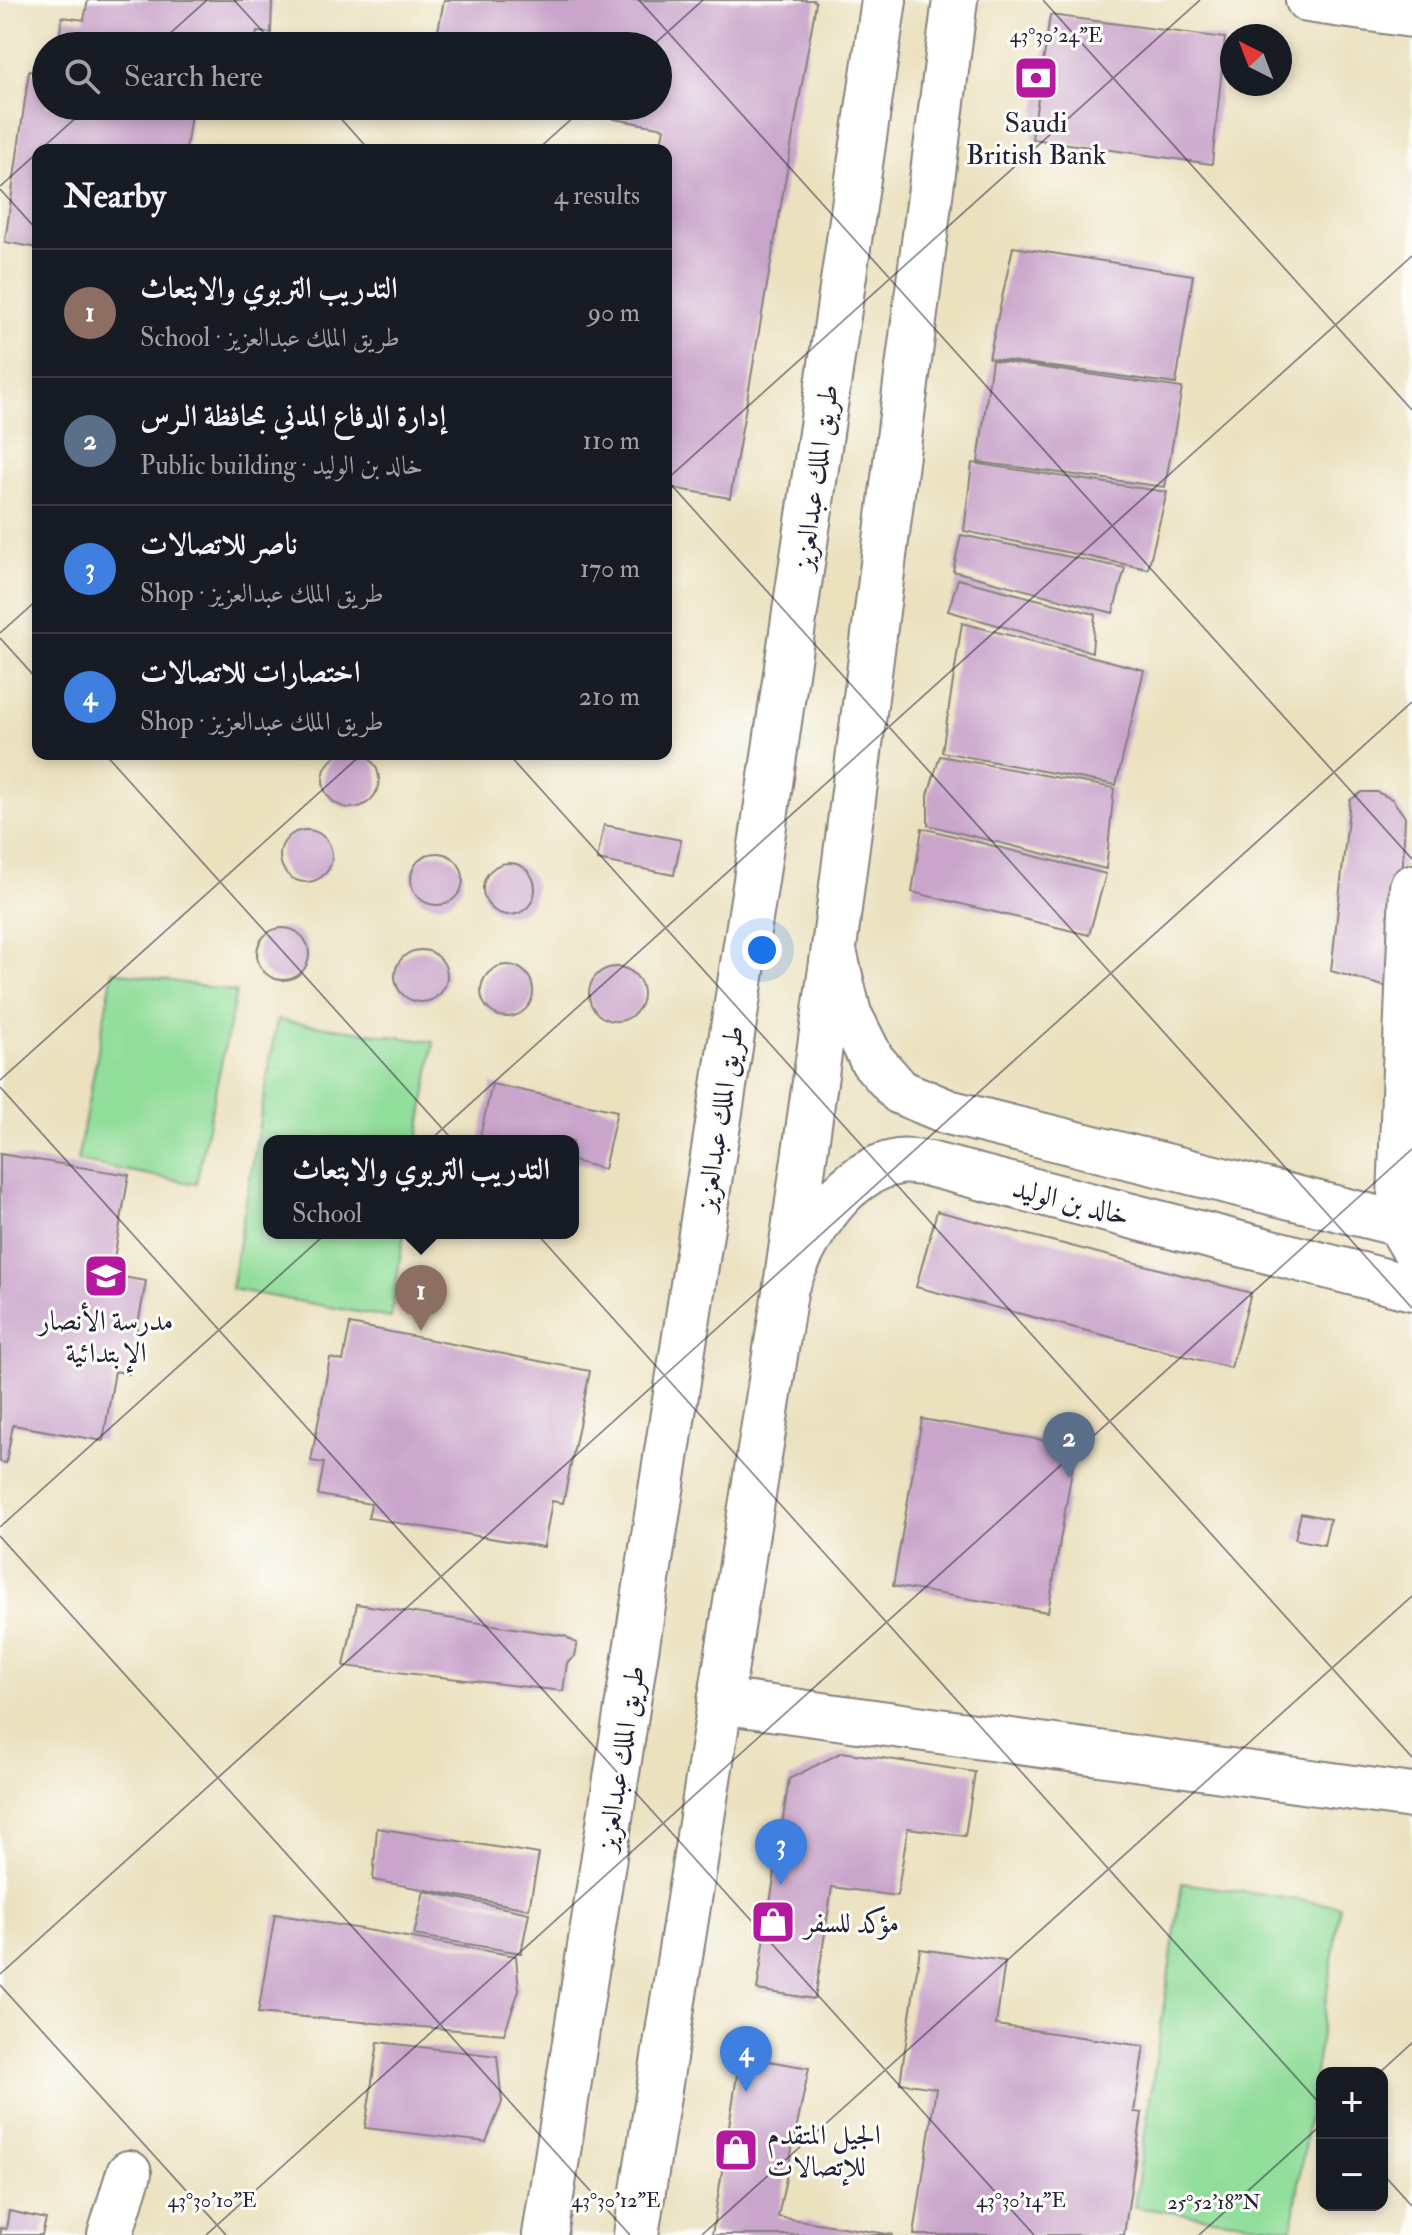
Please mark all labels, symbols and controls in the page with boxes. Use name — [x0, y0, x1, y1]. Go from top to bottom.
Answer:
text: 43°30'24"E — [1010, 23, 1102, 48]
north arrow — [1220, 24, 1292, 96]
search box — [32, 32, 672, 120]
icon: search — [60, 54, 104, 98]
bank icon: Saudi British Bank — [1012, 54, 1060, 102]
text: Search here — [124, 58, 263, 95]
place label: Saudi British Bank — [966, 106, 1107, 173]
text: Nearby — [64, 175, 166, 218]
text: 4 results — [554, 180, 640, 212]
text: التدريب التربوي والابتعاث — [140, 270, 398, 307]
text: 1 — [85, 297, 95, 329]
text: 90 m — [588, 297, 640, 329]
text: School · طريق الملك عبدالعزيز — [140, 322, 400, 354]
street label: طريق الملك عبدالعزيز — [786, 382, 847, 575]
text: إدارة الدفاع المدني بمحافظة الـرس — [140, 398, 446, 435]
text: 2 — [83, 425, 97, 457]
text: 110 m — [583, 425, 640, 457]
text: Public building · خالد بن الوليد — [140, 450, 423, 482]
text: ناصر للاتصالات — [140, 526, 297, 563]
text: 3 — [85, 553, 95, 585]
text: 170 m — [580, 553, 640, 585]
text: Shop · طريق الملك عبدالعزيز — [140, 578, 384, 610]
text: اختصارات للاتصالات — [140, 654, 360, 691]
text: 4 — [83, 681, 97, 713]
text: 210 m — [579, 681, 640, 713]
text: Shop · طريق الملك عبدالعزيز — [140, 706, 384, 738]
your location — [742, 930, 782, 970]
street label: طريق الملك عبدالعزيز — [688, 1023, 752, 1216]
popup — [263, 1135, 579, 1239]
text: التدريب التربوي والابتعاث — [292, 1151, 550, 1188]
street label: خالد بن الوليد — [1009, 1171, 1133, 1234]
text: School — [292, 1198, 362, 1230]
school or university icon: مدرسة الأنصار الإبتدائية — [82, 1252, 130, 1300]
pin: 1 — [395, 1265, 447, 1331]
place label: مدرسة الأنصار الإبتدائية — [36, 1302, 173, 1374]
pin: 2 — [1043, 1412, 1095, 1478]
street label: طريق الملك عبدالعزيز — [589, 1663, 653, 1856]
pin: 3 — [755, 1819, 807, 1885]
shop icon: مؤكد للسفر — [749, 1898, 797, 1946]
place label: مؤكد للسفر — [801, 1906, 899, 1941]
pin: 4 — [720, 2026, 772, 2092]
map controls — [1316, 2067, 1388, 2211]
button: + — [1316, 2067, 1388, 2139]
place label: الجيل المتقدم للإتصالات — [767, 2118, 881, 2187]
shop icon: الجيل المتقدم للإتصالات — [712, 2126, 760, 2174]
button: − — [1316, 2139, 1388, 2211]
text: 43°30'10"E — [168, 2188, 256, 2213]
text: 43°30'12"E — [572, 2188, 660, 2213]
text: 43°30'14"E — [976, 2188, 1066, 2213]
text: 25°52'18"N — [1167, 2190, 1261, 2215]

